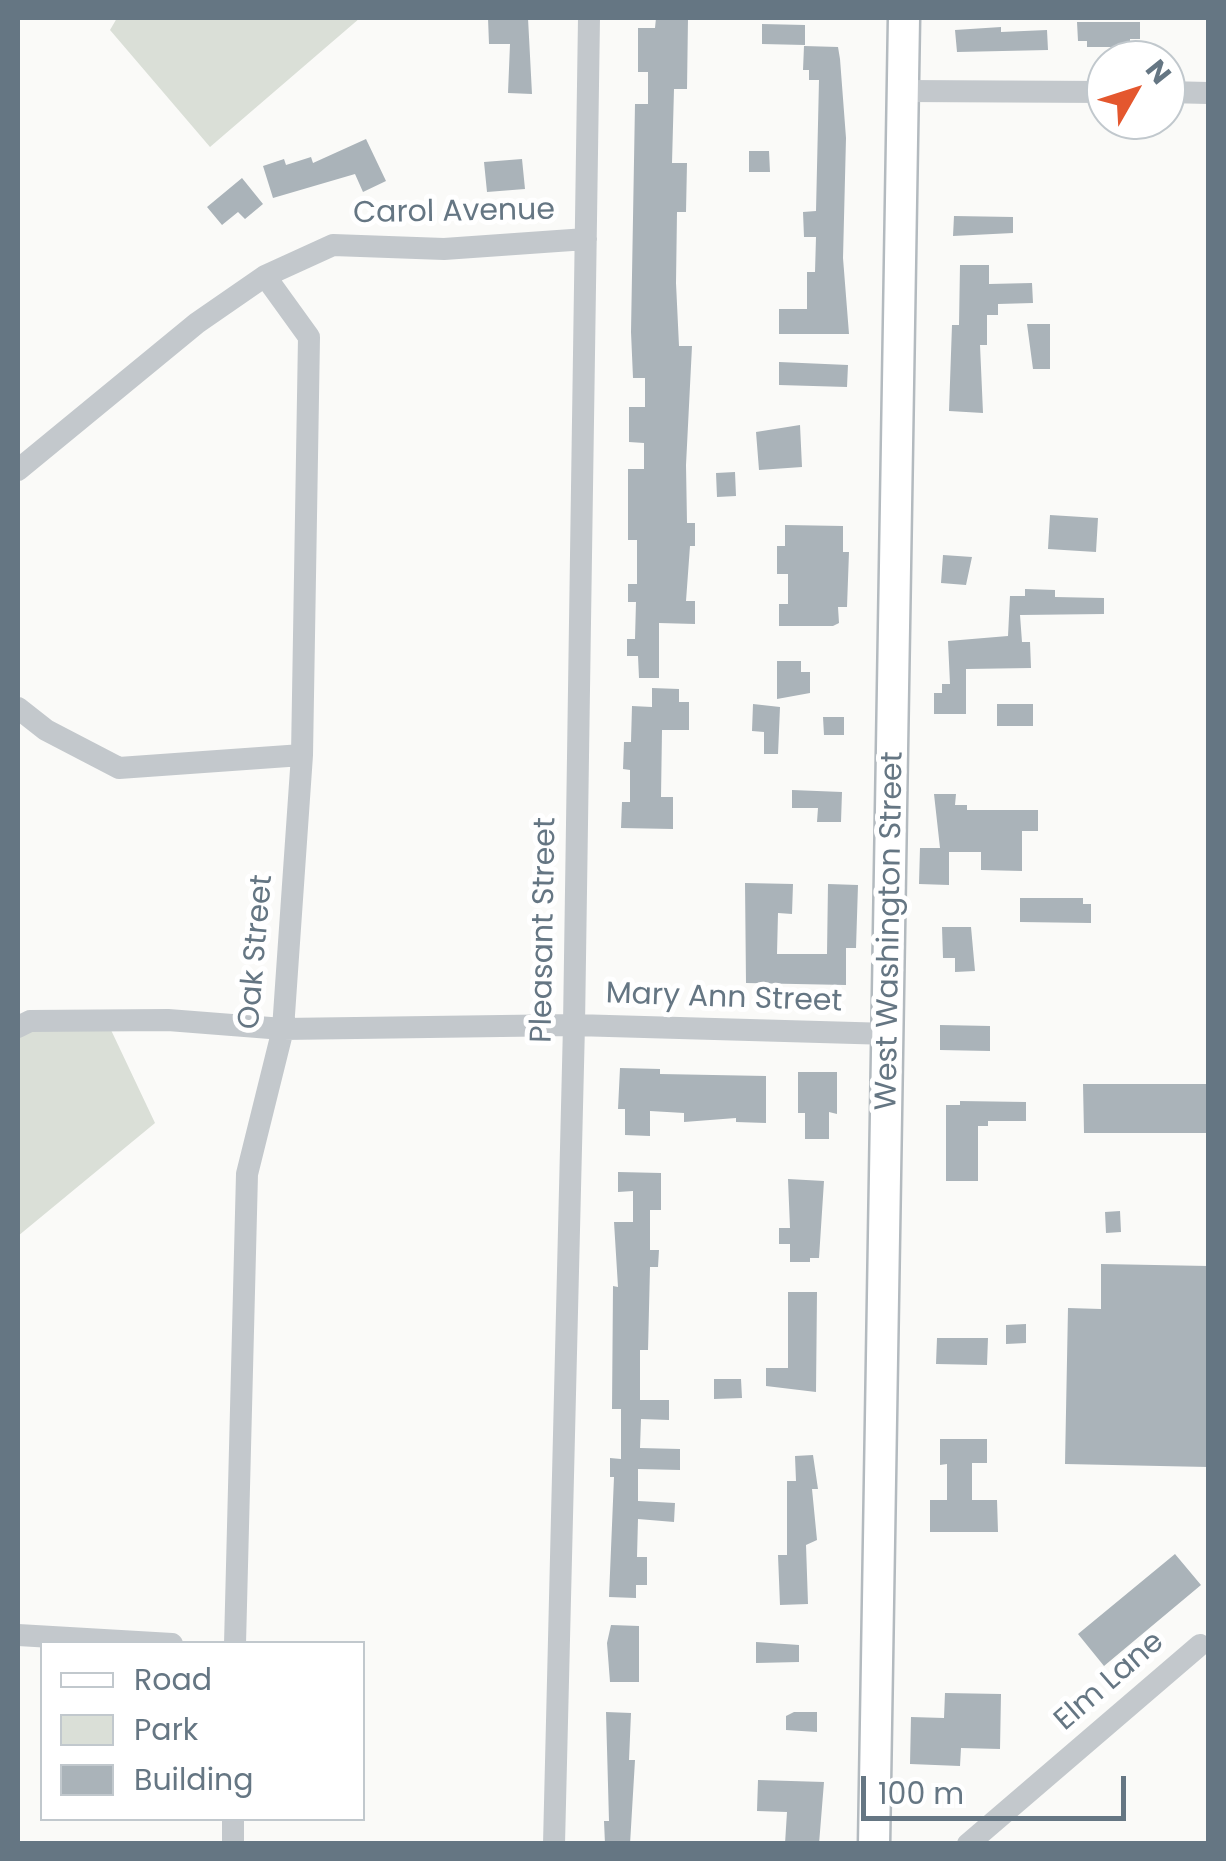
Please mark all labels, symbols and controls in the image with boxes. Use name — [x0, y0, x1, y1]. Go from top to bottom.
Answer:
north arrow — [1086, 40, 1186, 140]
text: N — [1136, 52, 1180, 93]
street label: Carol Avenue — [353, 193, 555, 233]
street label: West Washington Street — [870, 751, 912, 1111]
street label: Pleasant Street — [525, 817, 565, 1043]
street label: Oak Street — [232, 873, 282, 1031]
street label: Mary Ann Street — [605, 977, 843, 1021]
street label: Elm Lane — [1048, 1625, 1172, 1739]
legend — [40, 1641, 365, 1821]
text: Road — [134, 1658, 212, 1701]
text: Park — [134, 1708, 198, 1751]
scale bar — [866, 1756, 1131, 1818]
text: Building — [134, 1758, 254, 1801]
text: 100 m — [878, 1772, 964, 1815]

